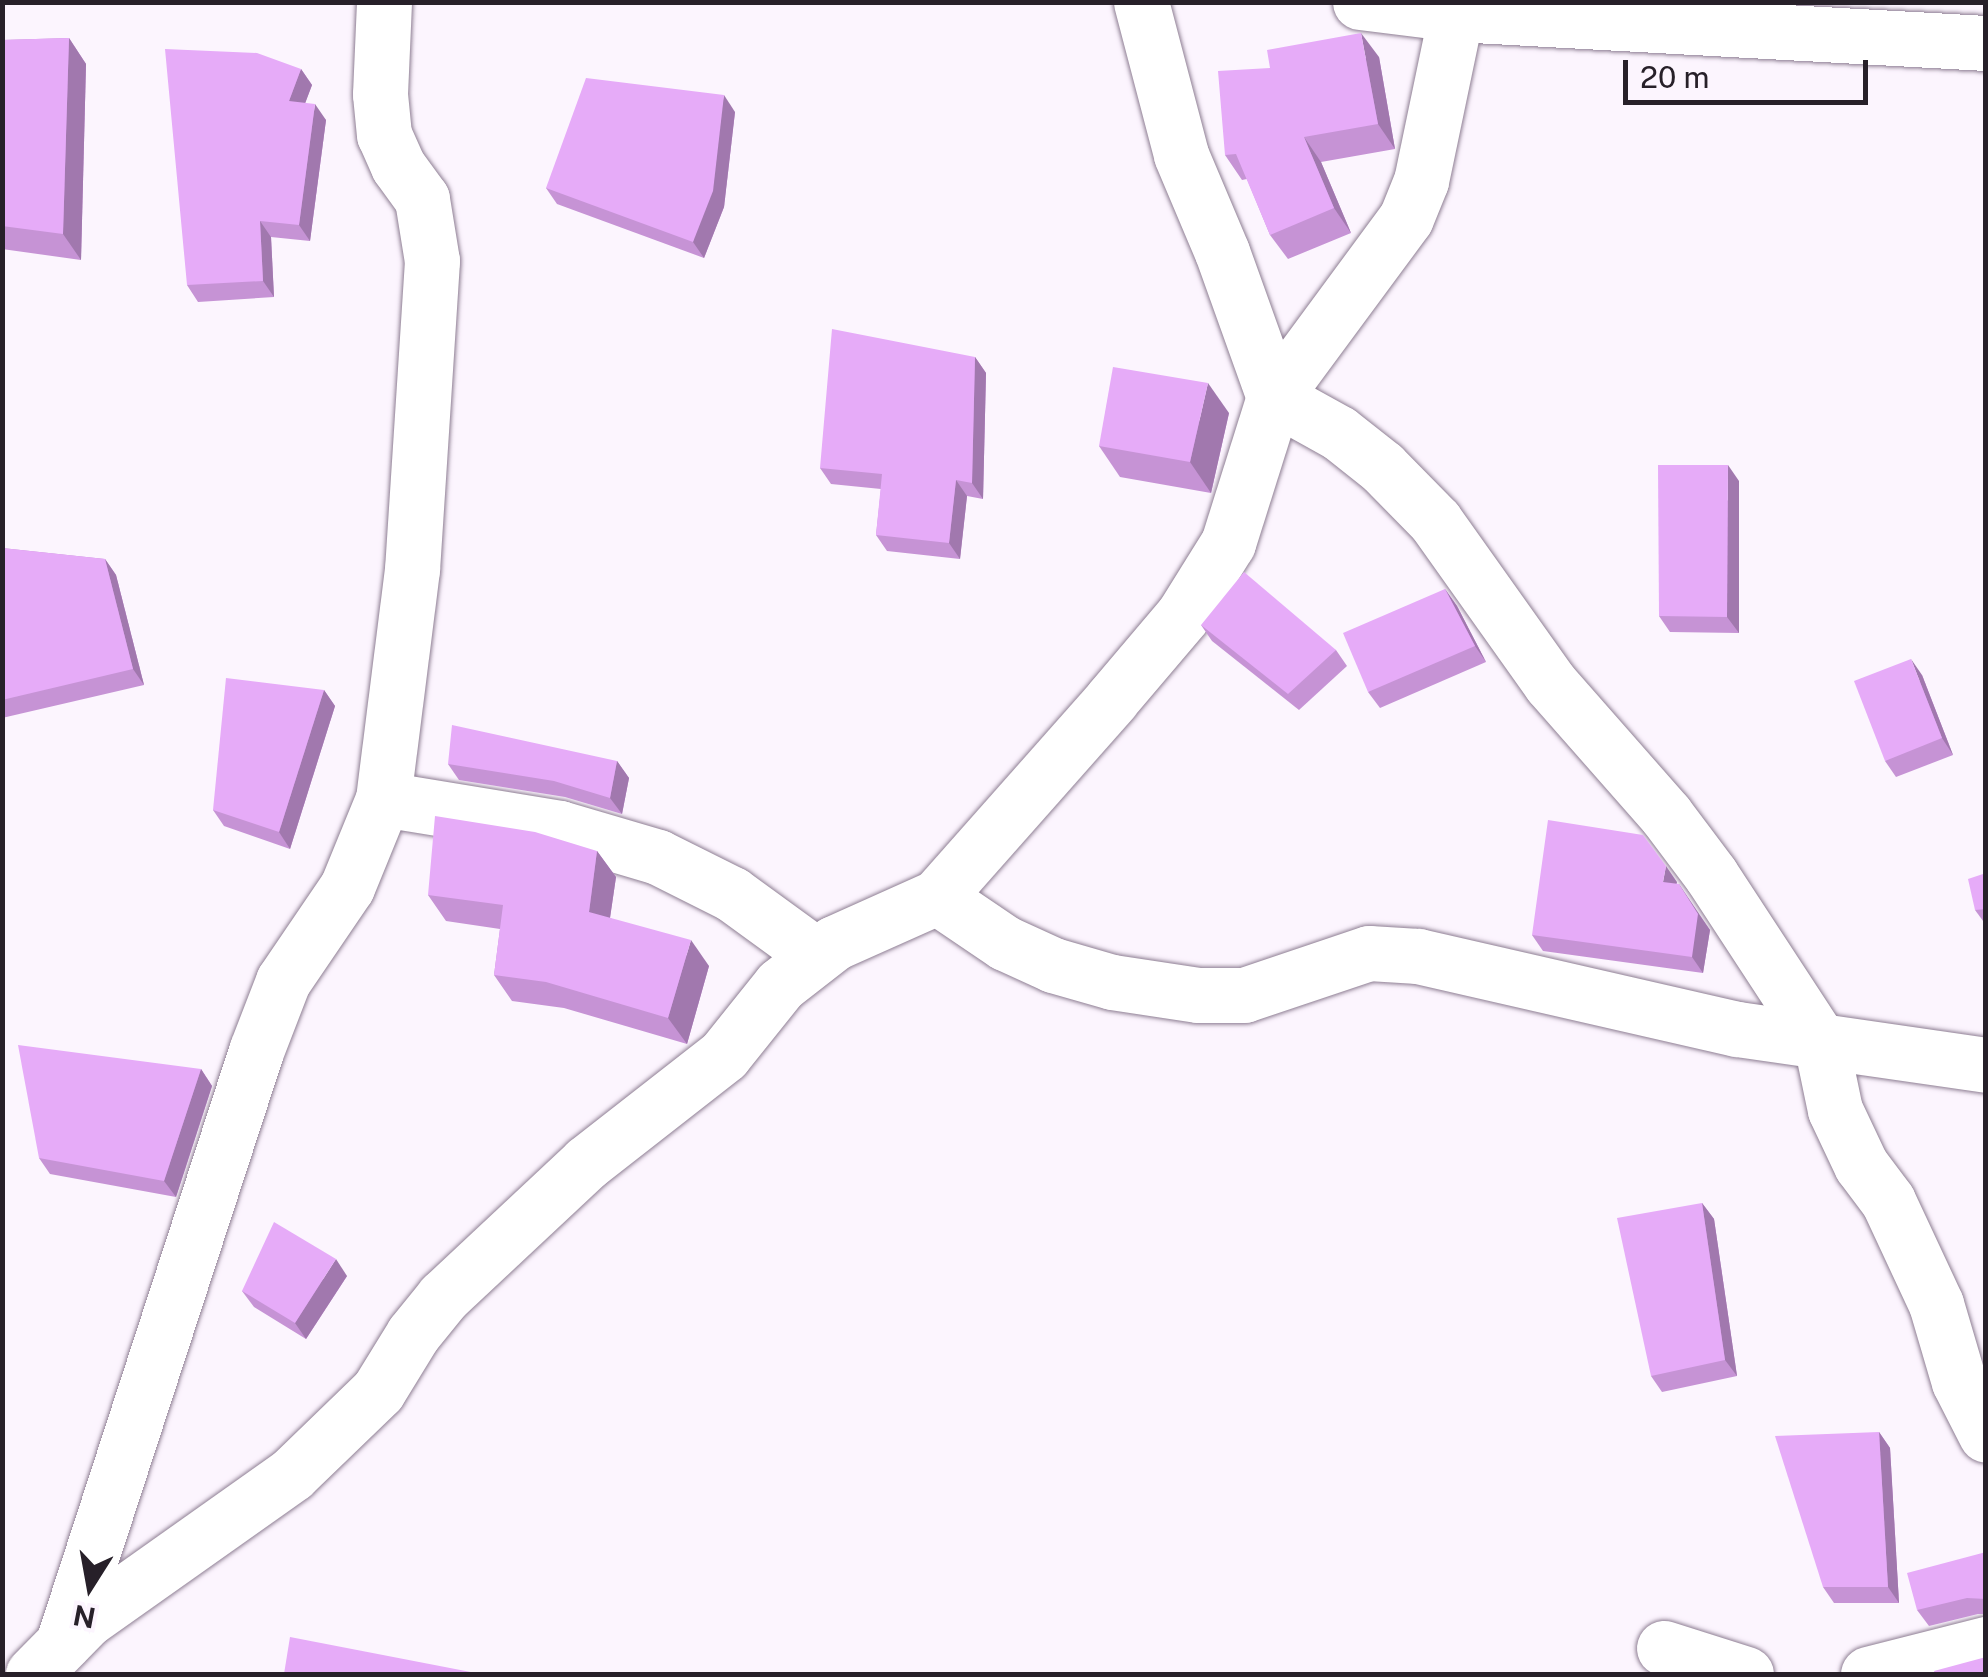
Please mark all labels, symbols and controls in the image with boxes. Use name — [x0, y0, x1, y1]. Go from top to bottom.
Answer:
scale bar — [1628, 40, 1873, 102]
text: 20 m — [1640, 59, 1709, 95]
north arrow — [40, 1537, 140, 1637]
text: N — [70, 1599, 98, 1635]

